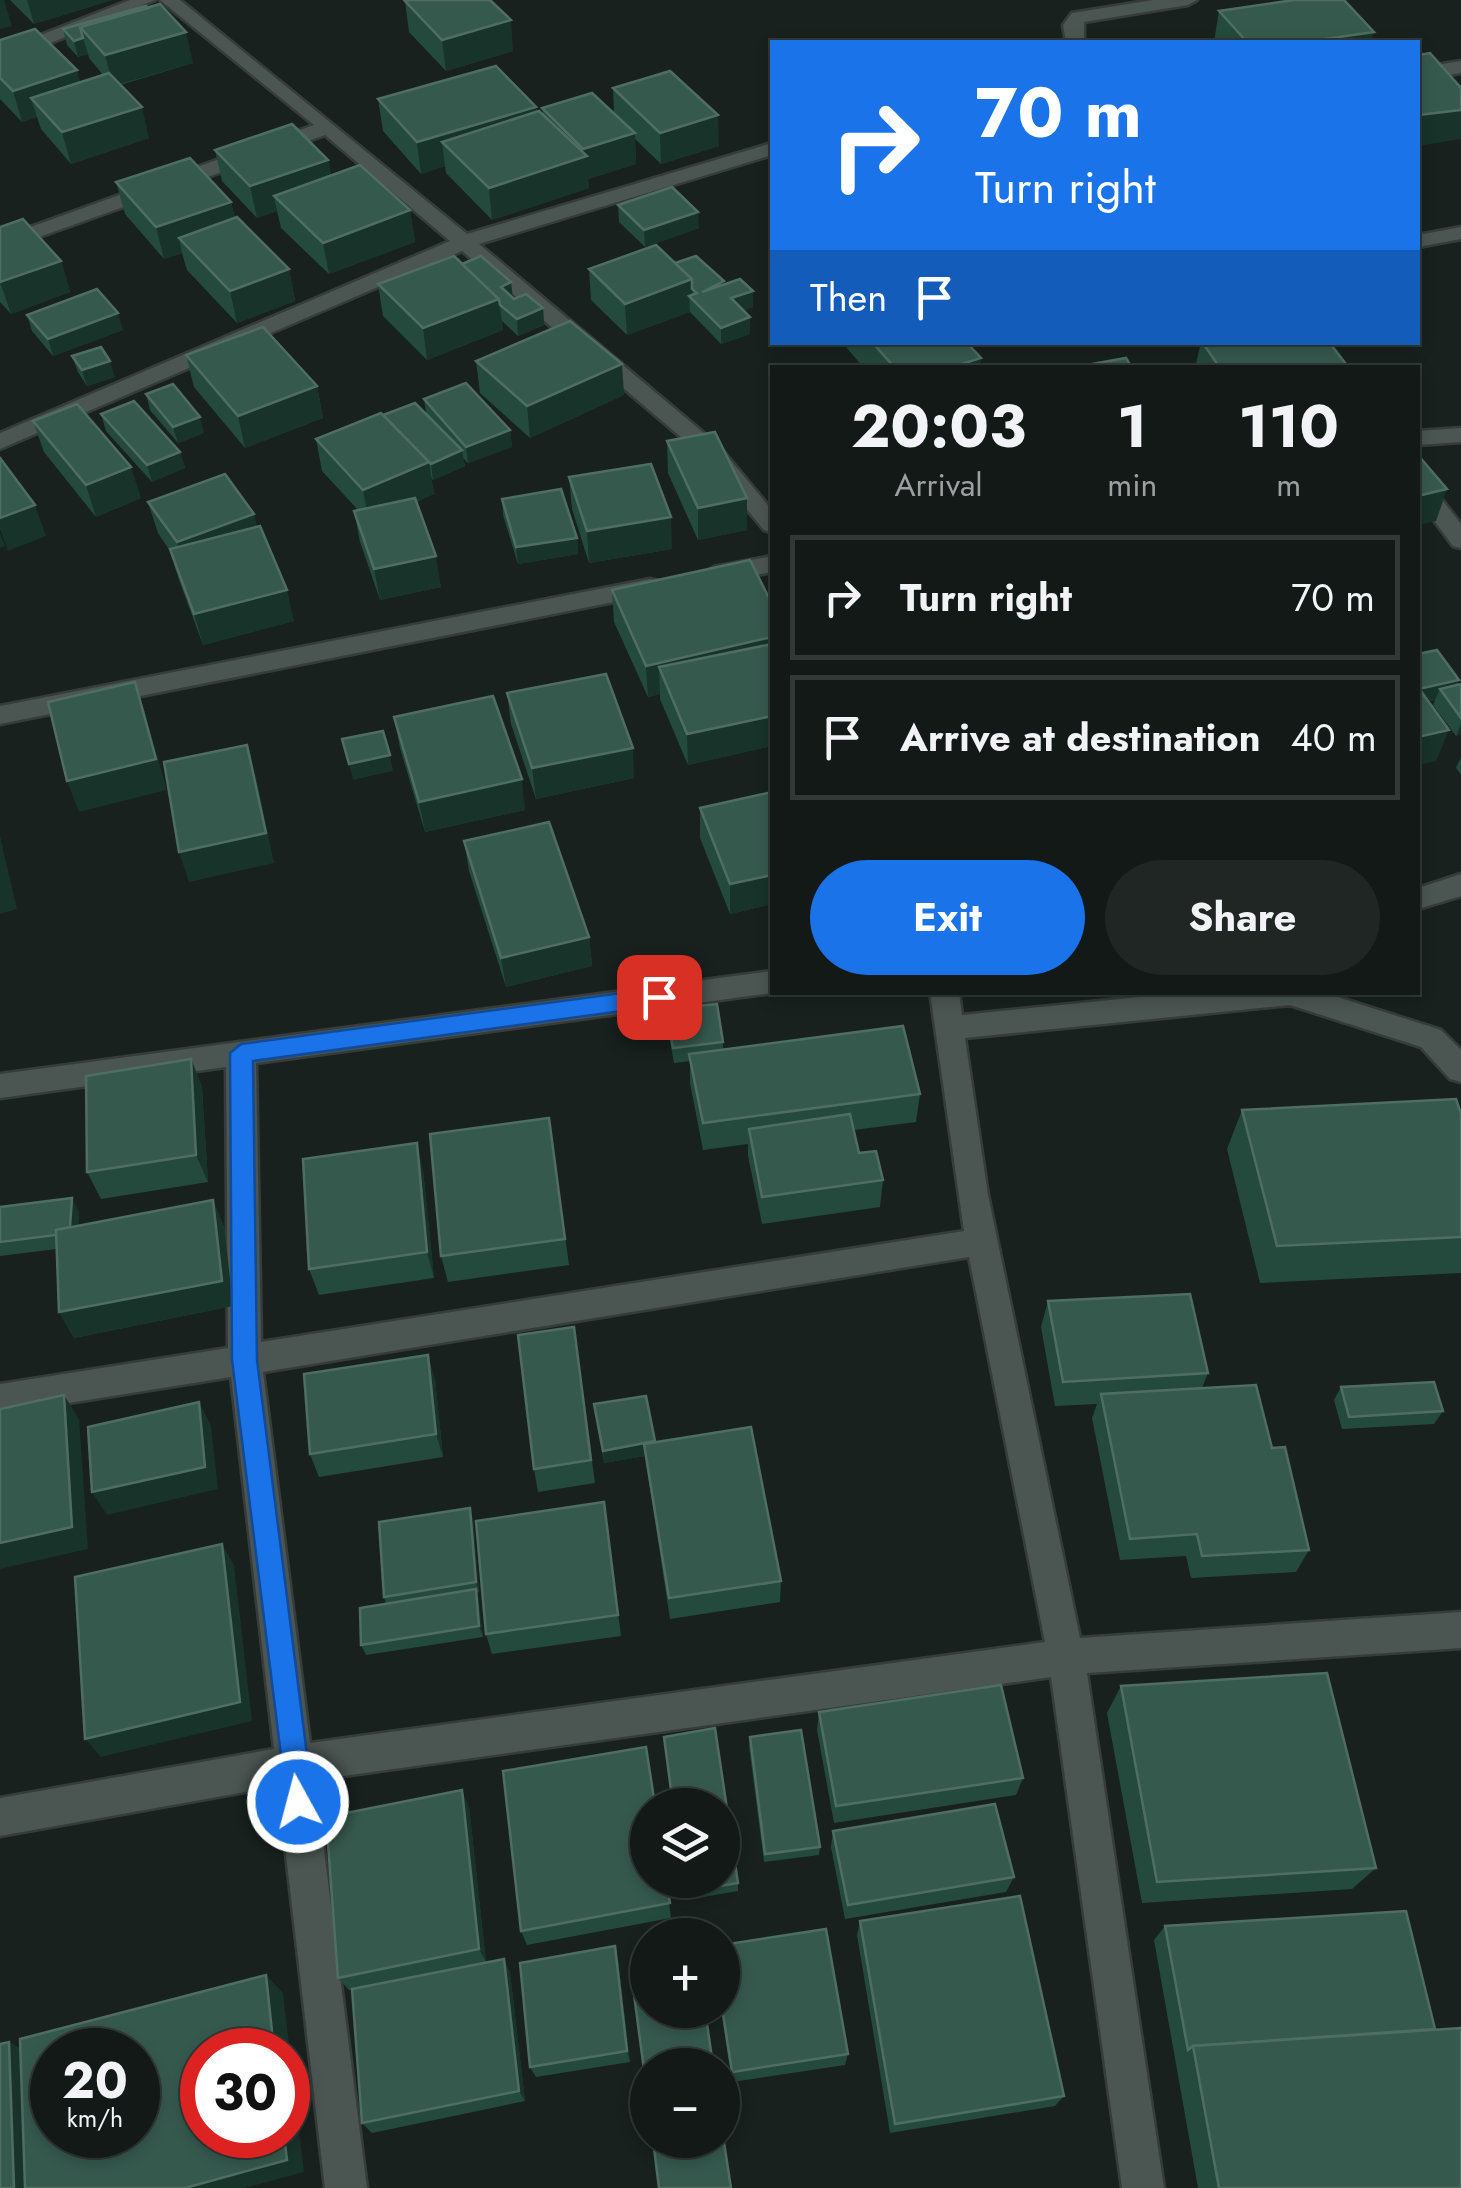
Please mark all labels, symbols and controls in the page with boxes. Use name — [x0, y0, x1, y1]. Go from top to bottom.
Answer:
text: 70 m — [975, 62, 1142, 163]
icon: right — [810, 80, 940, 210]
text: Turn right — [975, 155, 1156, 220]
text: Then — [810, 270, 887, 325]
icon: arrive — [907, 270, 962, 325]
text: 20:03 — [851, 383, 1026, 470]
text: 1 — [1117, 383, 1148, 470]
text: 110 — [1238, 383, 1339, 470]
text: Arrival — [895, 462, 983, 508]
text: min — [1107, 462, 1157, 508]
text: m — [1276, 462, 1301, 508]
icon: right — [815, 570, 870, 625]
text: Turn right — [900, 570, 1072, 625]
text: 70 m — [1291, 570, 1375, 625]
icon: arrive — [815, 710, 870, 765]
text: Arrive at destination — [900, 710, 1261, 765]
text: 40 m — [1291, 710, 1377, 765]
button: Exit — [810, 860, 1085, 975]
button: Share — [1105, 860, 1380, 975]
pin — [617, 955, 702, 1040]
icon: arrive — [632, 970, 687, 1025]
position arrow — [246, 1750, 350, 1854]
map controls — [630, 1788, 740, 2158]
button: layers — [630, 1788, 740, 1898]
button: + — [630, 1918, 740, 2028]
speed limit sign: 30 — [180, 2028, 310, 2158]
text: 20 — [62, 2044, 128, 2117]
button: − — [630, 2048, 740, 2158]
text: km/h — [67, 2100, 123, 2136]

